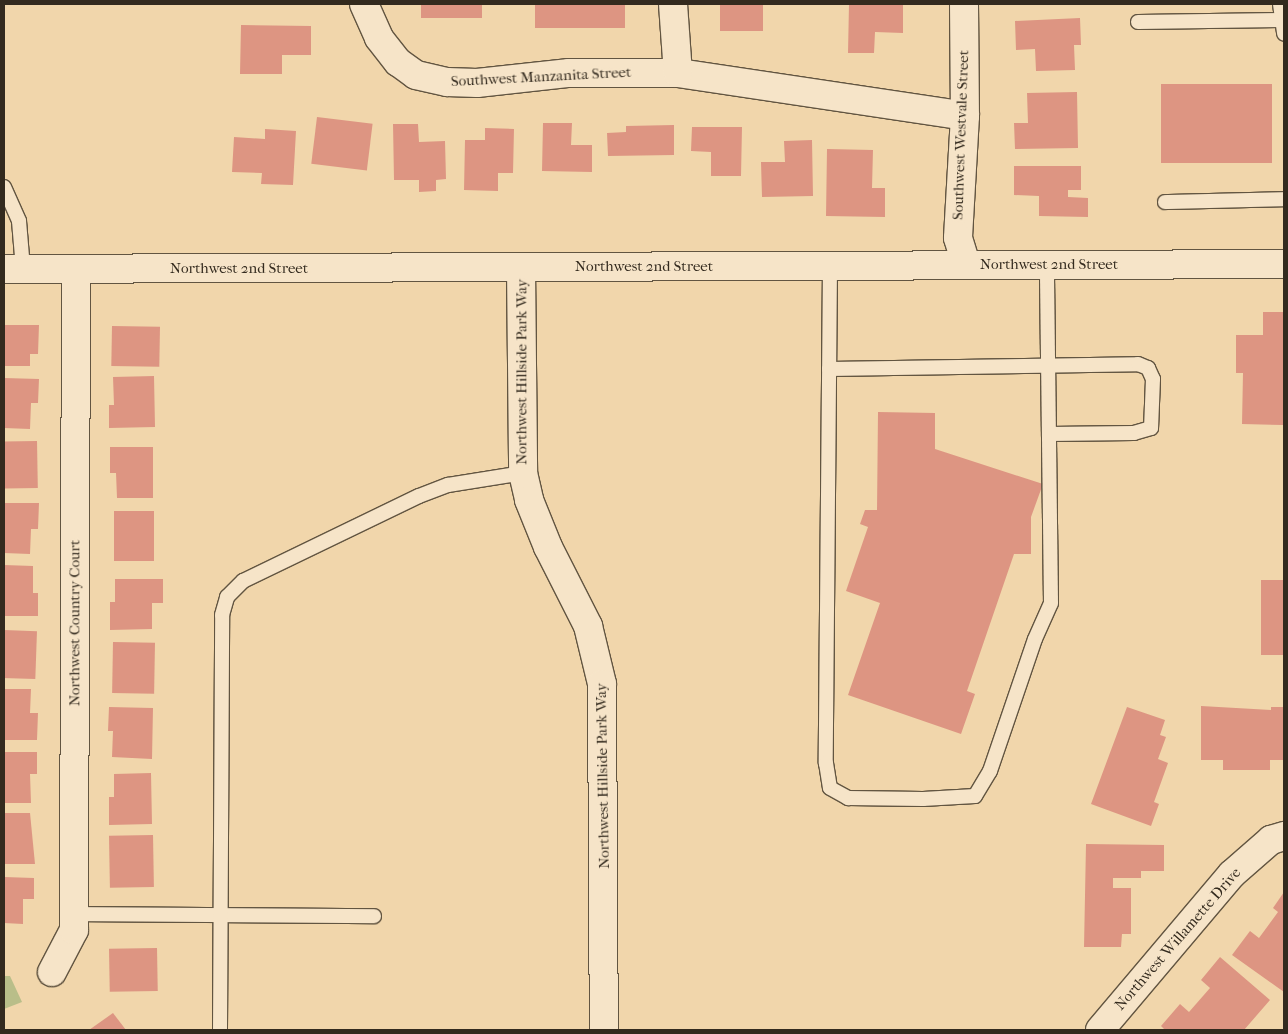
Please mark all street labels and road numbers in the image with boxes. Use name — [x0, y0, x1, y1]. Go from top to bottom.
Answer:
street label: Southwest Westvale Street — [949, 50, 973, 220]
street label: Southwest Manzanita Street — [450, 63, 632, 91]
street label: Northwest 2nd Street — [980, 256, 1118, 274]
street label: Northwest 2nd Street — [575, 258, 713, 276]
street label: Northwest 2nd Street — [170, 260, 308, 278]
street label: Northwest Hillside Park Way — [513, 279, 531, 465]
street label: Northwest Country Court — [66, 540, 84, 706]
street label: Northwest Hillside Park Way — [592, 683, 614, 869]
street label: Northwest Willamette Drive — [1111, 864, 1245, 1014]

